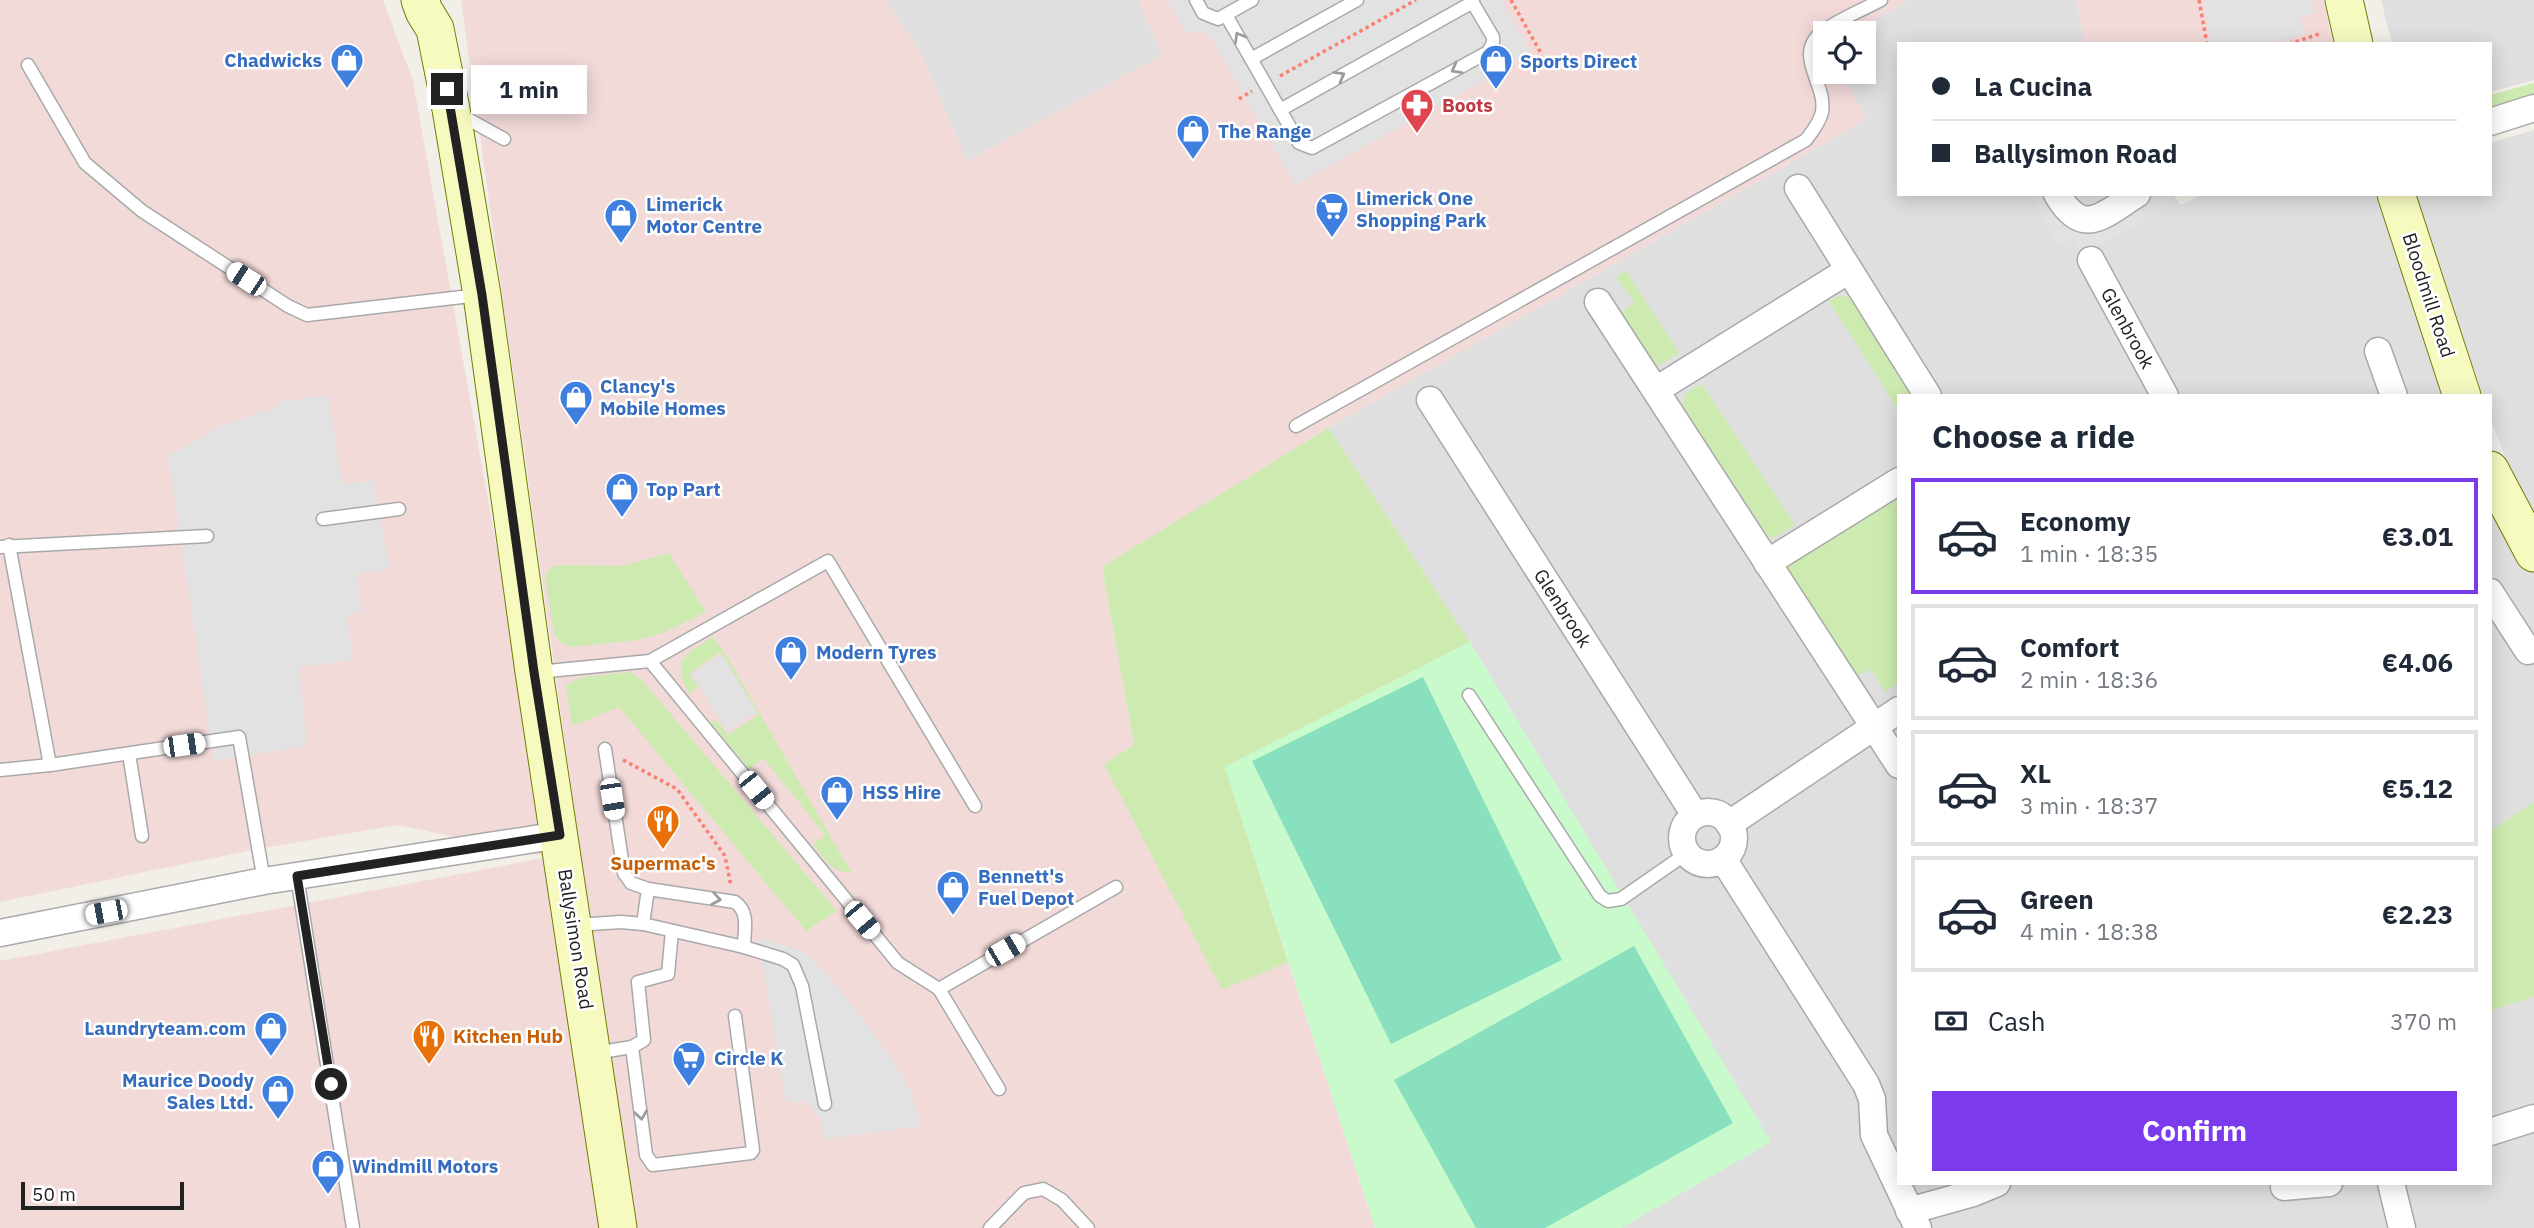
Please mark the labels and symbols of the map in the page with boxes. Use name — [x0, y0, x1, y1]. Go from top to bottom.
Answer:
one-way arrow — [1234, 32, 1247, 45]
shop icon: Chadwicks — [328, 41, 366, 90]
shop icon: Sports Direct — [1477, 42, 1515, 91]
place label: Chadwicks — [224, 48, 322, 72]
place label: Sports Direct — [1520, 49, 1637, 73]
one-way arrow — [1451, 61, 1464, 74]
callout: 1 min — [472, 64, 587, 114]
one-way arrow — [1333, 71, 1345, 84]
route end — [431, 73, 463, 105]
pharmacy icon: Boots — [1398, 86, 1436, 135]
place label: Boots — [1442, 93, 1493, 117]
shop icon: The Range — [1174, 112, 1212, 161]
place label: The Range — [1218, 119, 1311, 143]
place label: Limerick One Shopping Park — [1356, 186, 1486, 232]
supermarket icon: Limerick One Shopping Park — [1313, 190, 1351, 239]
place label: Limerick Motor Centre — [646, 192, 762, 238]
shop icon: Limerick Motor Centre — [602, 196, 640, 245]
street label: Bloodmill Road — [2398, 230, 2460, 360]
car — [223, 259, 270, 299]
street label: Glenbrook — [2096, 283, 2160, 373]
place label: Clancy's Mobile Homes — [600, 374, 726, 420]
shop icon: Clancy's Mobile Homes — [557, 378, 595, 427]
shop icon: Top Part — [603, 470, 641, 519]
place label: Top Part — [646, 477, 721, 501]
street label: Glenbrook — [1529, 564, 1597, 652]
shop icon: Modern Tyres — [772, 633, 810, 682]
place label: Modern Tyres — [816, 640, 937, 664]
car — [162, 732, 207, 758]
car — [735, 767, 778, 813]
shop icon: HSS Hire — [818, 773, 856, 822]
car — [599, 777, 626, 821]
place label: HSS Hire — [862, 780, 941, 804]
restaurant icon: Supermac's — [644, 802, 682, 851]
place label: Supermac's — [610, 851, 716, 875]
place label: Bennett's Fuel Depot — [978, 864, 1074, 910]
street label: Ballysimon Road — [553, 867, 599, 1011]
shop icon: Bennett's Fuel Depot — [934, 868, 972, 917]
one-way arrow — [710, 891, 722, 906]
car — [841, 897, 884, 943]
car — [84, 898, 129, 926]
car — [982, 930, 1029, 970]
shop icon: Laundryteam.com — [252, 1009, 290, 1058]
place label: Laundryteam.com — [84, 1016, 246, 1040]
restaurant icon: Kitchen Hub — [410, 1017, 448, 1066]
place label: Kitchen Hub — [453, 1024, 563, 1048]
supermarket icon: Circle K — [670, 1039, 708, 1088]
place label: Circle K — [714, 1046, 783, 1070]
place label: Maurice Doody Sales Ltd. — [122, 1068, 255, 1114]
route start — [315, 1068, 347, 1100]
shop icon: Maurice Doody Sales Ltd. — [259, 1072, 297, 1121]
one-way arrow — [633, 1109, 648, 1121]
shop icon: Windmill Motors — [309, 1147, 347, 1196]
place label: Windmill Motors — [352, 1154, 498, 1178]
scale bar — [21, 1179, 184, 1211]

